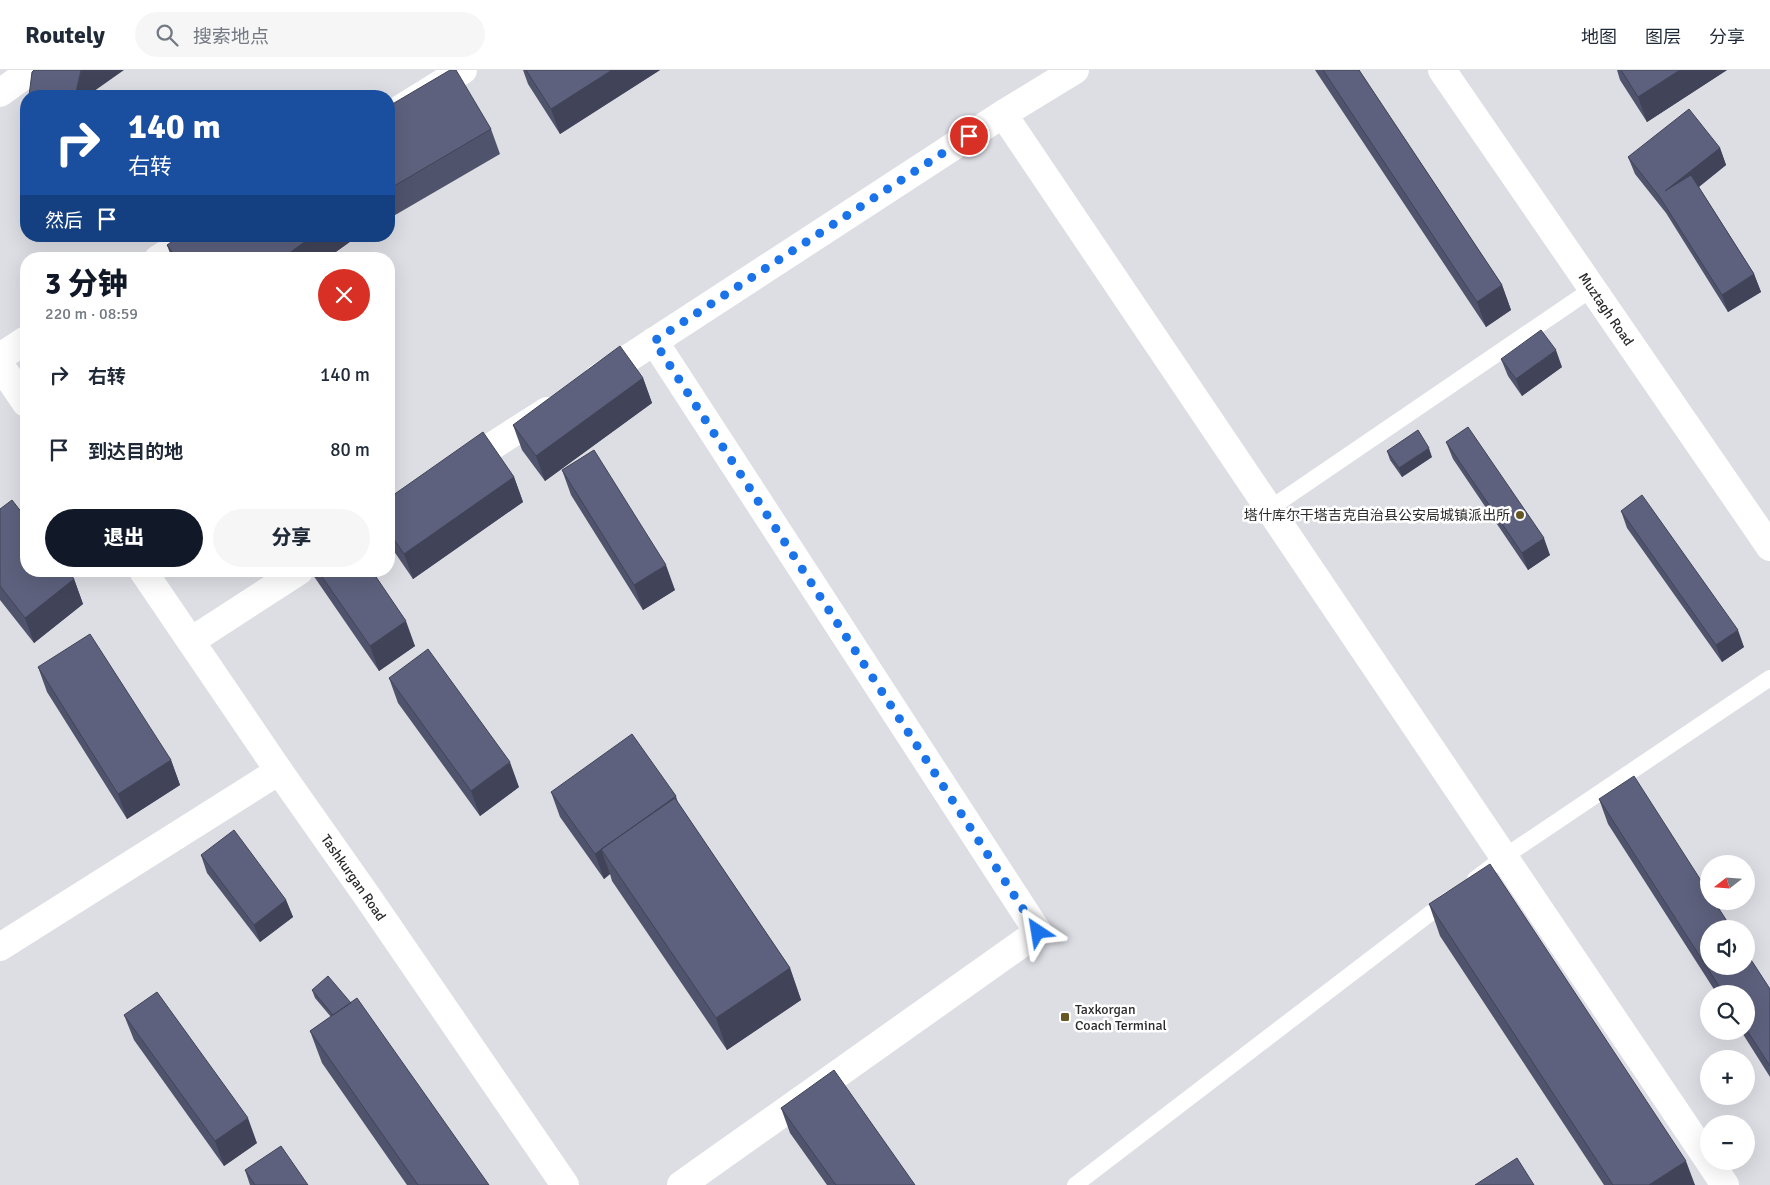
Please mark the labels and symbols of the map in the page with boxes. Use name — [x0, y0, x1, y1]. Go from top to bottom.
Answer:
pin — [948, 115, 990, 157]
street label: Muztagh Road — [1575, 269, 1637, 349]
place label: 塔什库尔干塔吉克自治县公安局城镇派出所 — [1244, 507, 1510, 524]
marker: 塔什库尔干塔吉克自治县公安局城镇派出所 — [1514, 509, 1526, 521]
street label: Tashkurgan Road — [317, 831, 389, 924]
north arrow — [1700, 855, 1755, 910]
position arrow — [1011, 905, 1063, 957]
place label: Taxkorgan Coach Terminal — [1075, 1001, 1167, 1034]
marker: Taxkorgan Coach Terminal — [1059, 1011, 1071, 1023]

